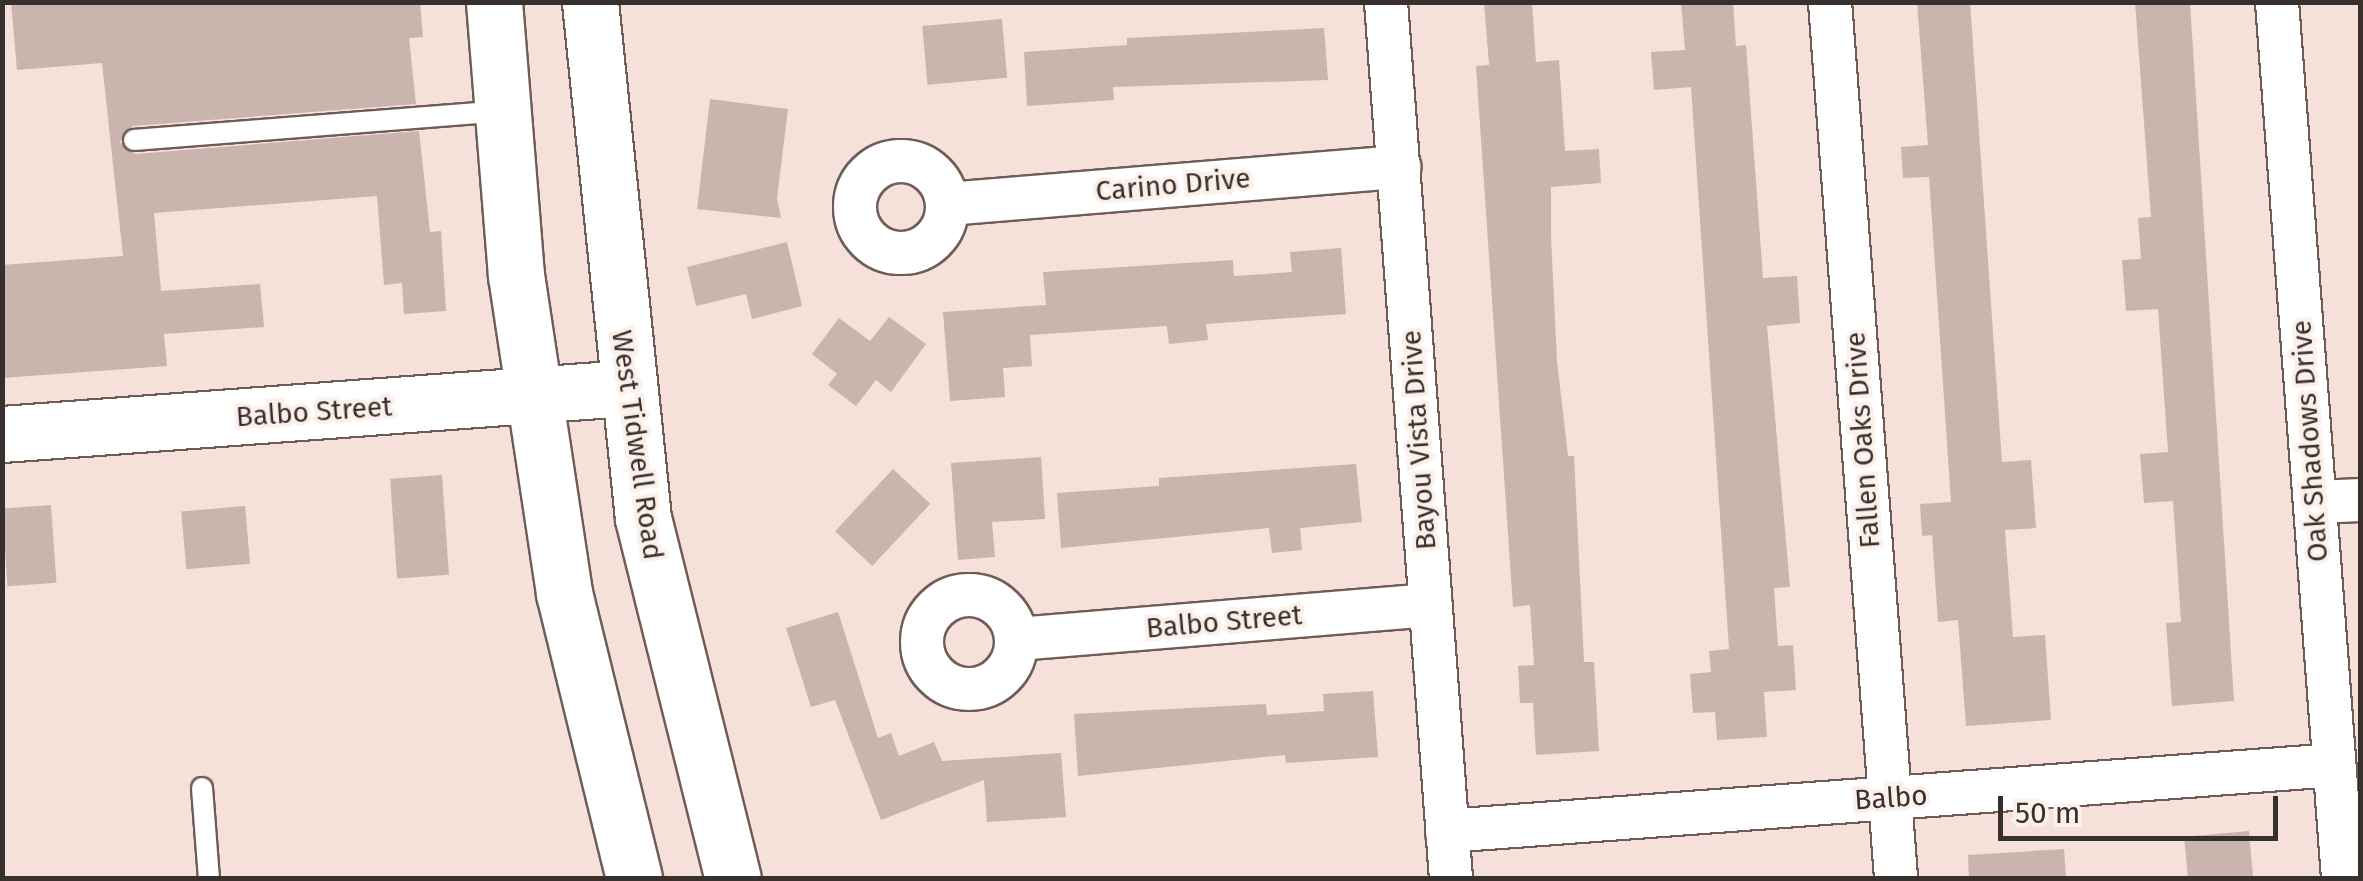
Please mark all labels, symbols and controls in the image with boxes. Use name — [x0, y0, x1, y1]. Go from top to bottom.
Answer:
street label: Carino Drive — [1094, 162, 1252, 208]
street label: Oak Shadows Drive — [2285, 319, 2335, 563]
street label: West Tidwell Road — [604, 328, 670, 562]
street label: Bayou Vista Drive — [1395, 329, 1443, 551]
street label: Fallen Oaks Drive — [1839, 331, 1887, 549]
street label: Balbo Street — [235, 390, 393, 434]
street label: Balbo Street — [1145, 598, 1303, 646]
scale bar — [2003, 776, 2283, 838]
street label: Balbo — [1853, 779, 1929, 817]
text: 50 m — [2015, 795, 2080, 831]

